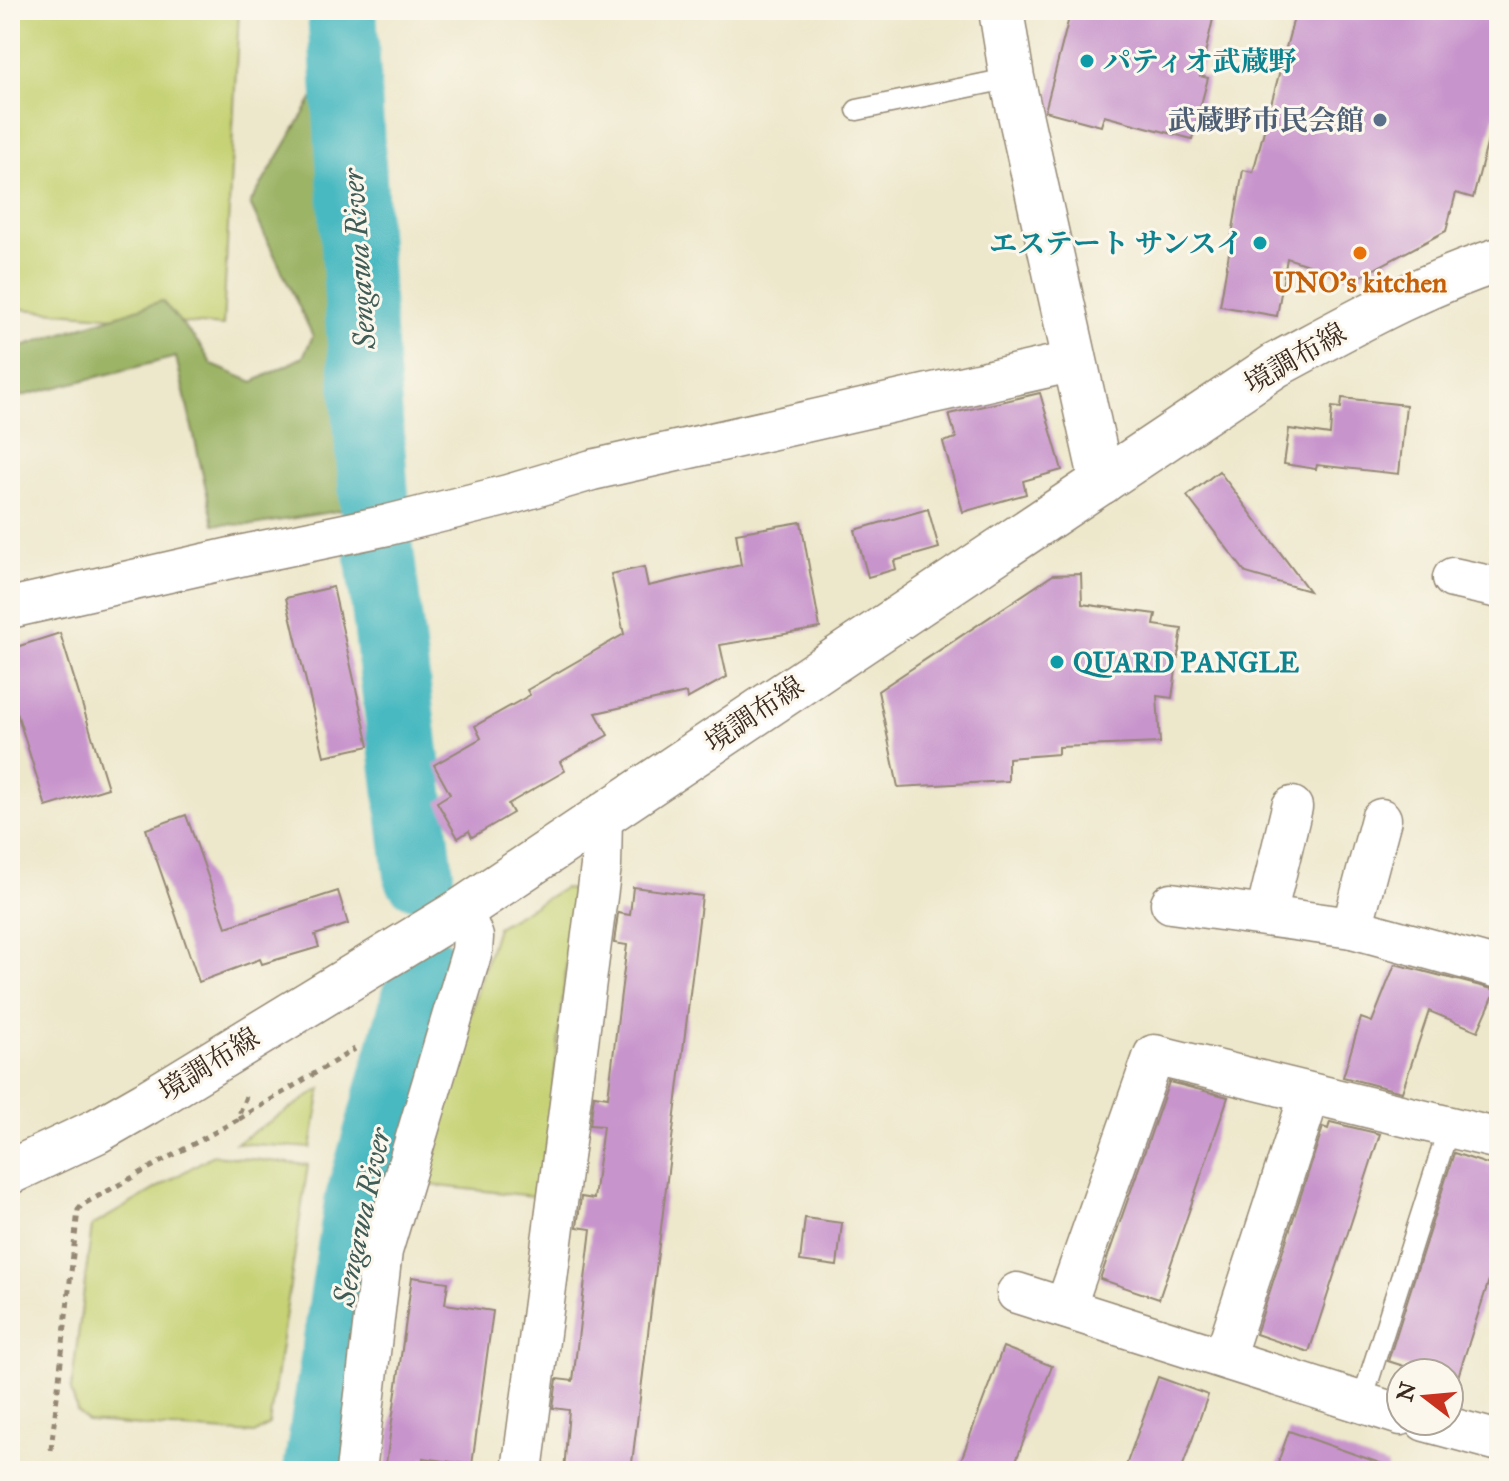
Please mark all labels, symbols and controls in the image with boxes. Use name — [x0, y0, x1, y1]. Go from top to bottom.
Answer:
place label: パティオ武蔵野 — [1103, 44, 1297, 79]
marker: パティオ武蔵野 — [1078, 52, 1096, 70]
place label: 武蔵野市民会館 — [1168, 103, 1364, 138]
marker: 武蔵野市民会館 — [1371, 111, 1389, 129]
water label: Sengawa River — [335, 166, 383, 351]
place label: エステート サンスイ — [989, 226, 1244, 261]
marker: エステート サンスイ — [1251, 234, 1269, 252]
marker: UNO's kitchen — [1351, 244, 1369, 262]
place label: UNO's kitchen — [1273, 265, 1447, 300]
street label: 境調布線 — [1238, 315, 1352, 401]
place label: QUARD PANGLE — [1073, 645, 1299, 680]
marker: QUARD PANGLE — [1048, 653, 1066, 671]
street label: 境調布線 — [698, 668, 810, 760]
street label: 境調布線 — [152, 1019, 266, 1109]
water label: Sengawa River — [325, 1123, 399, 1310]
north arrow — [1385, 1357, 1465, 1437]
text: N — [1391, 1379, 1422, 1404]

